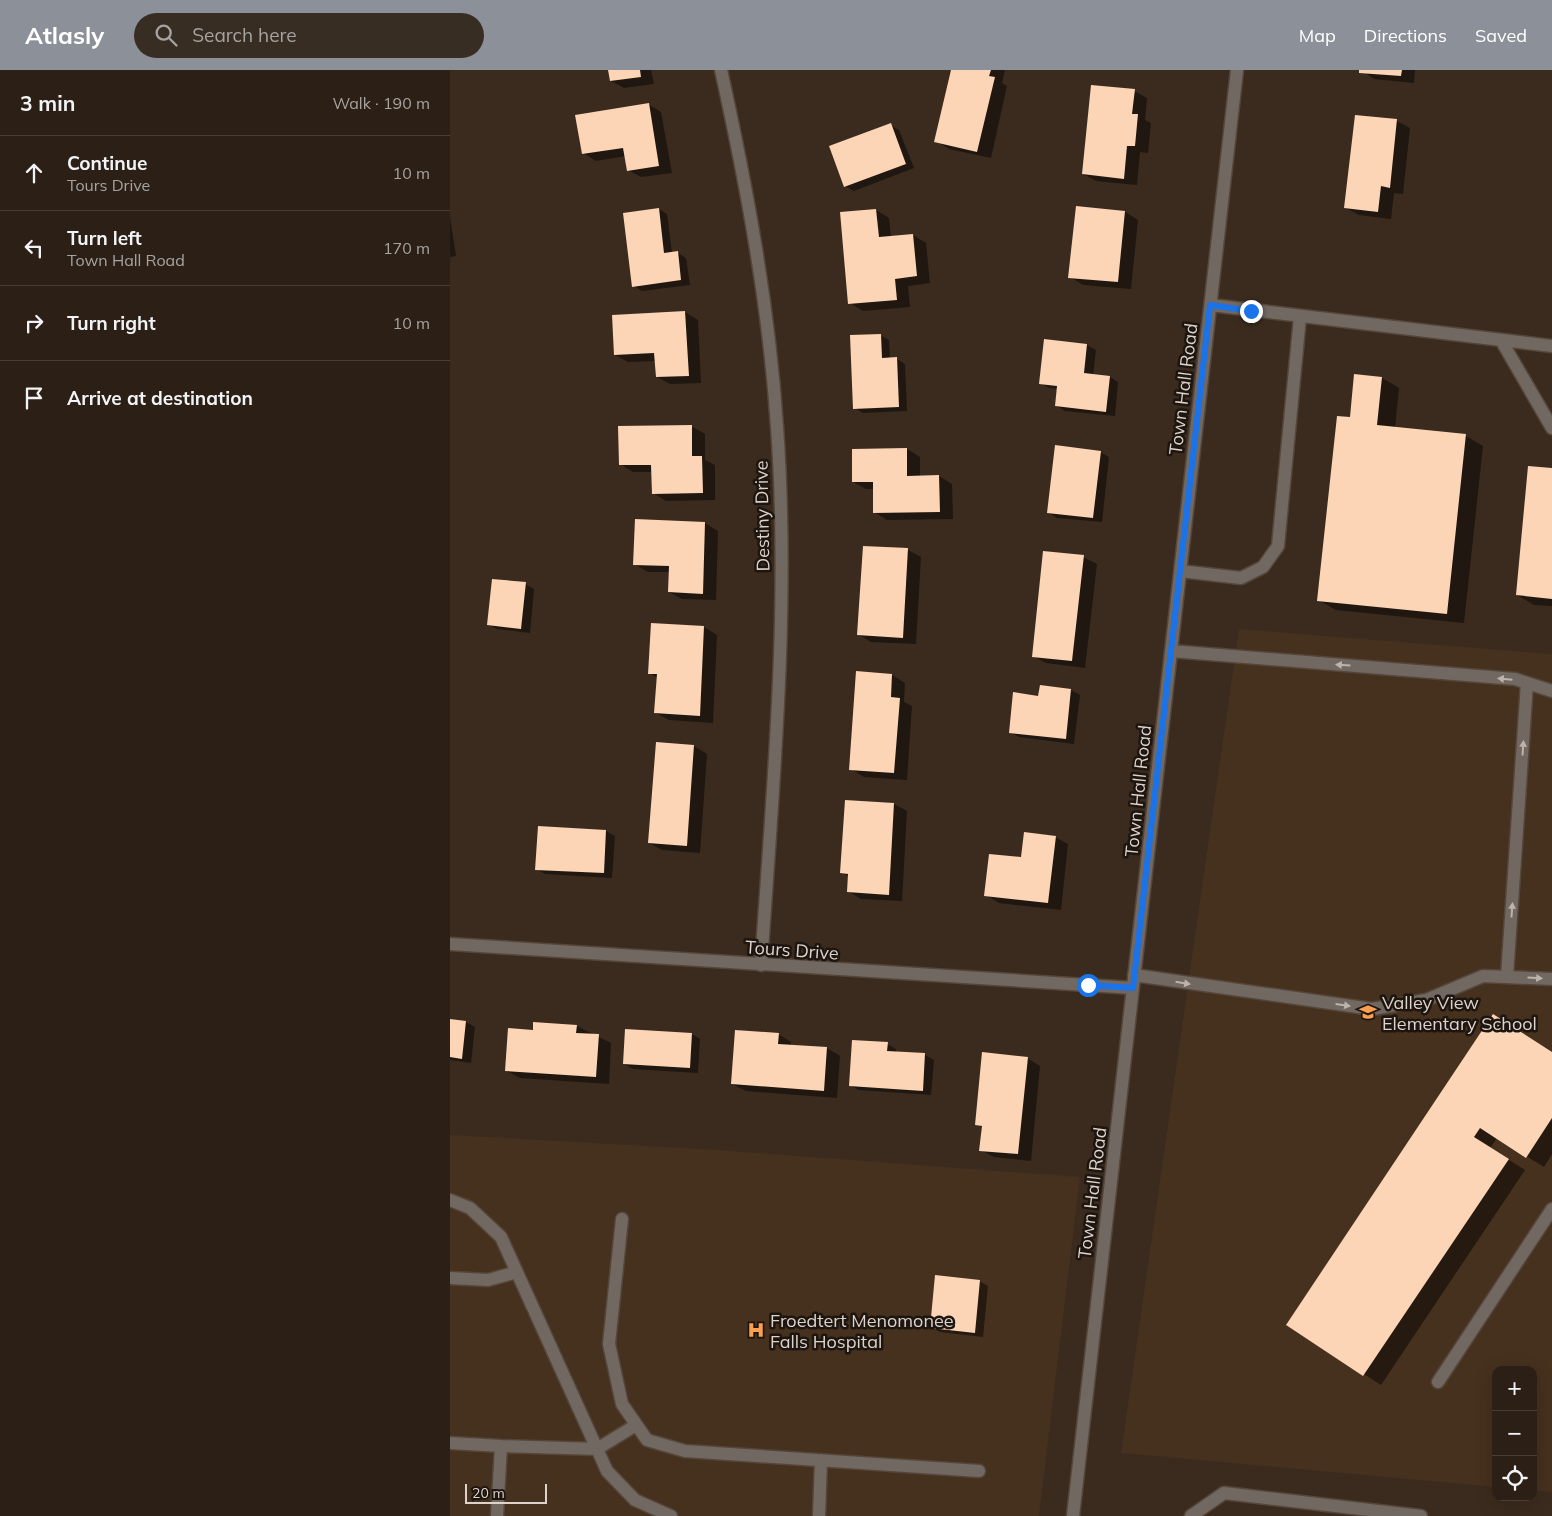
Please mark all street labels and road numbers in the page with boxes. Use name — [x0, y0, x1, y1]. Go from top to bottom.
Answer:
street label: Town Hall Road — [1164, 322, 1202, 456]
street label: Destiny Drive — [750, 460, 774, 572]
street label: Town Hall Road — [1120, 724, 1156, 858]
street label: Tours Drive — [744, 935, 840, 965]
street label: Town Hall Road — [1073, 1126, 1111, 1260]

